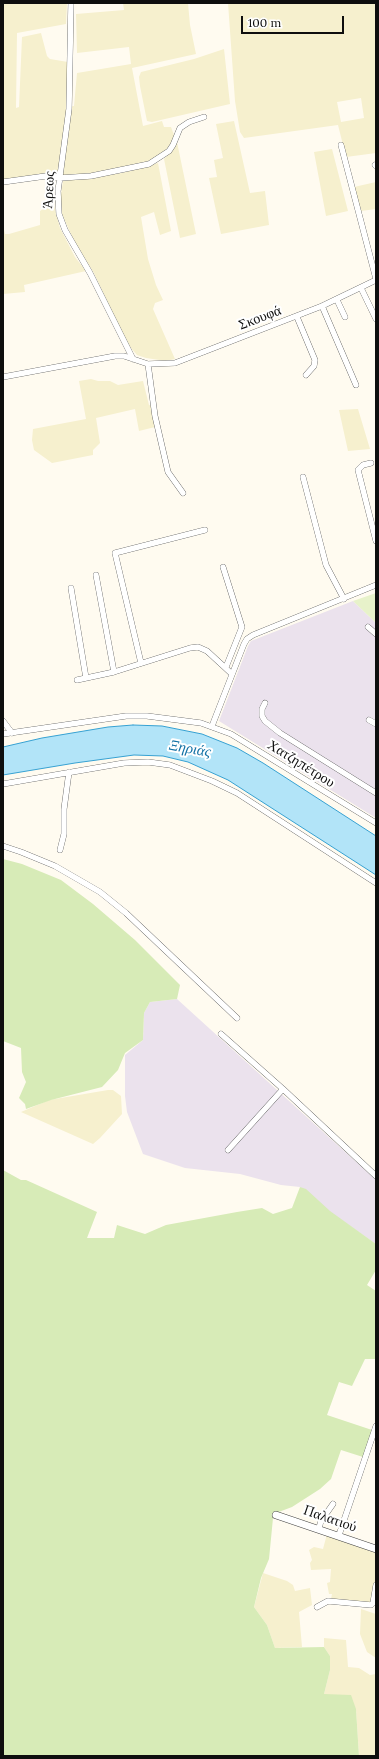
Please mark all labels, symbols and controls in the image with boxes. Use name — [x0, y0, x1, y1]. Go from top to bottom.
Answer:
scale bar — [243, 8, 346, 34]
text: 100 m — [248, 15, 281, 30]
street label: Άρεως — [40, 171, 58, 209]
street label: Σκουφά — [236, 302, 284, 334]
water label: Ξηριάς — [168, 736, 212, 762]
street label: Χατζηπέτρου — [264, 737, 338, 791]
street label: Παλατιού — [301, 1502, 359, 1536]

